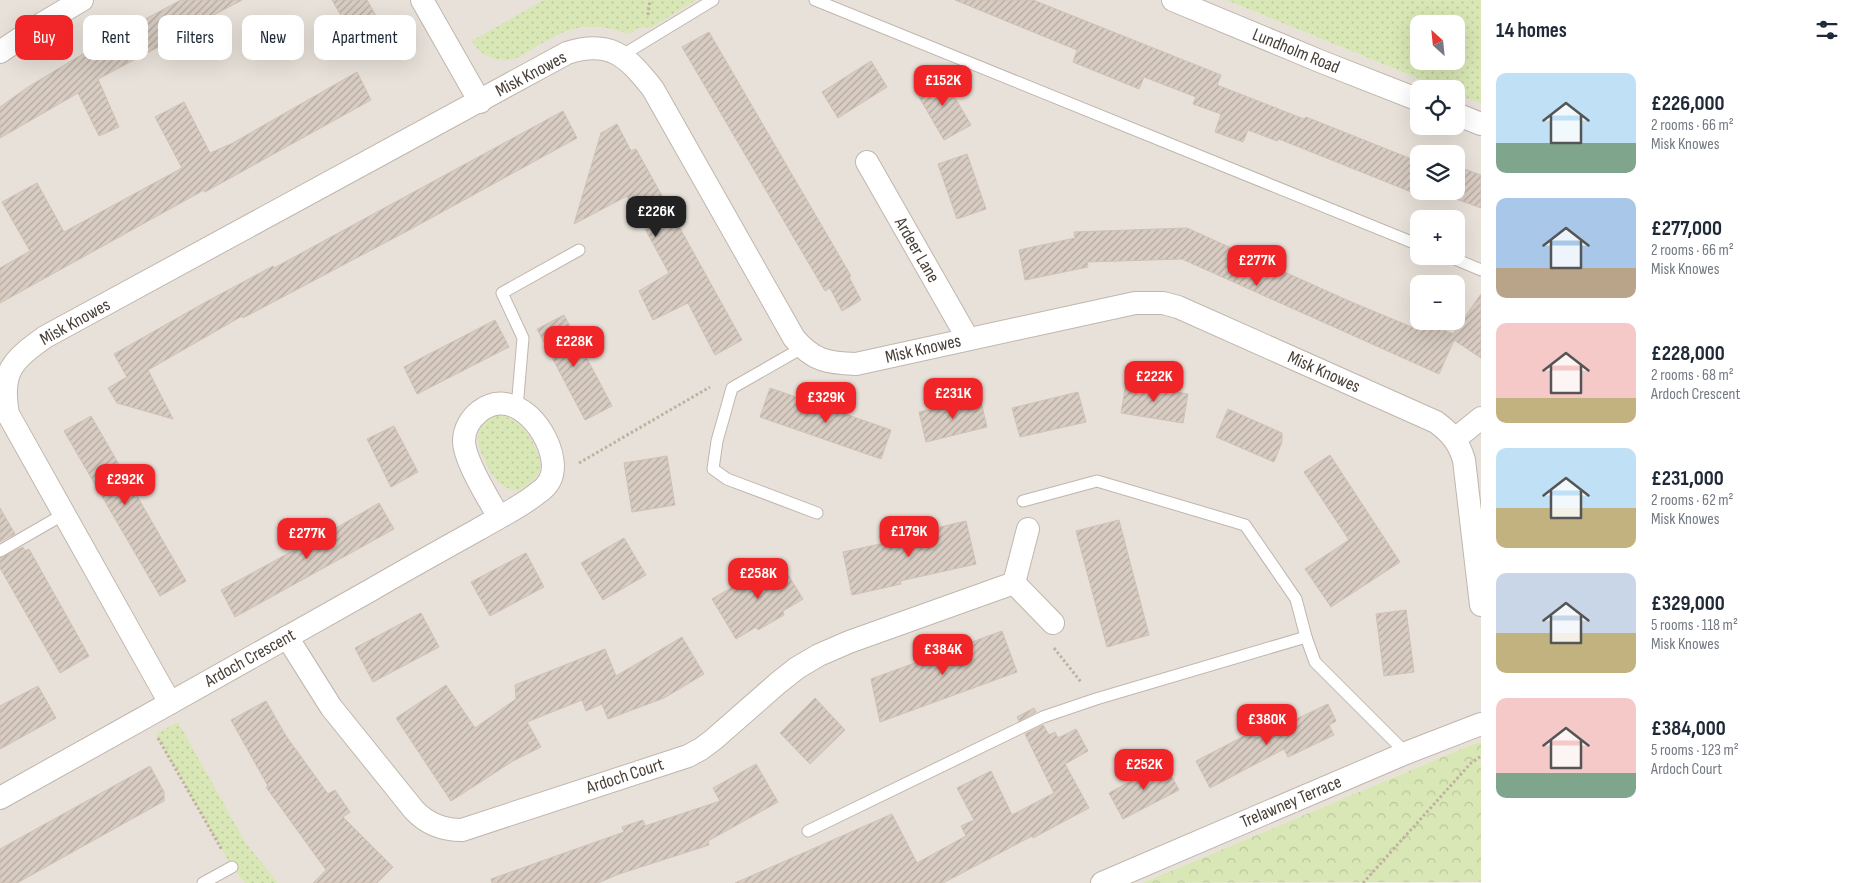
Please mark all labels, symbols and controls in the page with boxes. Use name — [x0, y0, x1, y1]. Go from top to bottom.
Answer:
chip: Buy — [15, 15, 73, 60]
chip: Rent — [83, 15, 148, 60]
chip: Filters — [158, 15, 232, 60]
chip: New — [242, 15, 304, 60]
chip: Apartment — [314, 15, 416, 60]
north arrow — [1410, 15, 1465, 70]
map controls — [1410, 15, 1465, 330]
icon: filters — [1813, 16, 1841, 44]
text: 14 homes — [1496, 18, 1567, 43]
street label: Lundholm Road — [1249, 24, 1343, 78]
street label: Misk Knowes — [492, 47, 570, 101]
pin: £152K — [908, 64, 978, 107]
text: £152K — [925, 71, 961, 90]
button: locate — [1410, 80, 1465, 135]
text: £226,000 — [1651, 91, 1725, 116]
icon: home — [1536, 93, 1596, 153]
text: 2 rooms · 66 m² — [1651, 116, 1734, 135]
text: Misk Knowes — [1651, 135, 1720, 154]
button: layers — [1410, 145, 1465, 200]
pin: £226K — [621, 196, 691, 238]
text: £226K — [637, 202, 675, 221]
button: + — [1410, 210, 1465, 265]
street label: Ardeer Lane — [890, 213, 944, 286]
text: £277,000 — [1651, 216, 1722, 241]
icon: home — [1536, 218, 1596, 278]
text: 2 rooms · 66 m² — [1651, 241, 1734, 260]
pin: £277K — [1222, 244, 1292, 287]
text: £277K — [1238, 251, 1276, 270]
text: Misk Knowes — [1651, 260, 1720, 279]
button: − — [1410, 275, 1465, 330]
street label: Misk Knowes — [36, 294, 114, 350]
pin: £228K — [539, 326, 609, 368]
street label: Misk Knowes — [883, 330, 963, 368]
text: £228K — [555, 332, 593, 351]
text: £228,000 — [1651, 341, 1725, 366]
icon: home — [1536, 343, 1596, 403]
street label: Misk Knowes — [1285, 347, 1363, 397]
pin: £222K — [1119, 360, 1189, 403]
text: 2 rooms · 68 m² — [1651, 366, 1734, 385]
text: £222K — [1135, 367, 1173, 386]
pin: £231K — [918, 378, 988, 420]
pin: £329K — [791, 382, 861, 424]
text: £231K — [935, 384, 971, 403]
text: Ardoch Crescent — [1651, 385, 1740, 404]
text: £329K — [807, 388, 845, 407]
pin: £292K — [90, 464, 160, 506]
text: £231,000 — [1651, 466, 1724, 491]
icon: home — [1536, 468, 1596, 528]
text: £292K — [106, 470, 144, 489]
text: 2 rooms · 62 m² — [1651, 491, 1734, 510]
text: Misk Knowes — [1651, 510, 1720, 529]
pin: £179K — [874, 516, 944, 558]
pin: £277K — [272, 518, 342, 560]
text: £179K — [891, 522, 927, 541]
text: £277K — [288, 524, 326, 543]
pin: £258K — [723, 558, 793, 600]
text: £258K — [739, 564, 777, 583]
text: £329,000 — [1651, 591, 1725, 616]
icon: home — [1536, 593, 1596, 653]
text: 5 rooms · 118 m² — [1651, 616, 1738, 635]
street label: Ardoch Crescent — [200, 624, 300, 692]
pin: £384K — [908, 634, 978, 676]
text: Misk Knowes — [1651, 635, 1720, 654]
text: £384K — [924, 640, 962, 659]
pin: £380K — [1232, 704, 1302, 746]
text: £380K — [1248, 710, 1286, 729]
text: £384,000 — [1651, 716, 1726, 741]
icon: home — [1536, 718, 1596, 778]
text: 5 rooms · 123 m² — [1651, 741, 1739, 760]
pin: £252K — [1109, 748, 1179, 791]
street label: Ardoch Court — [583, 753, 667, 799]
text: £252K — [1125, 755, 1163, 774]
text: Ardoch Court — [1651, 760, 1722, 779]
street label: Trelawney Terrace — [1237, 771, 1345, 833]

